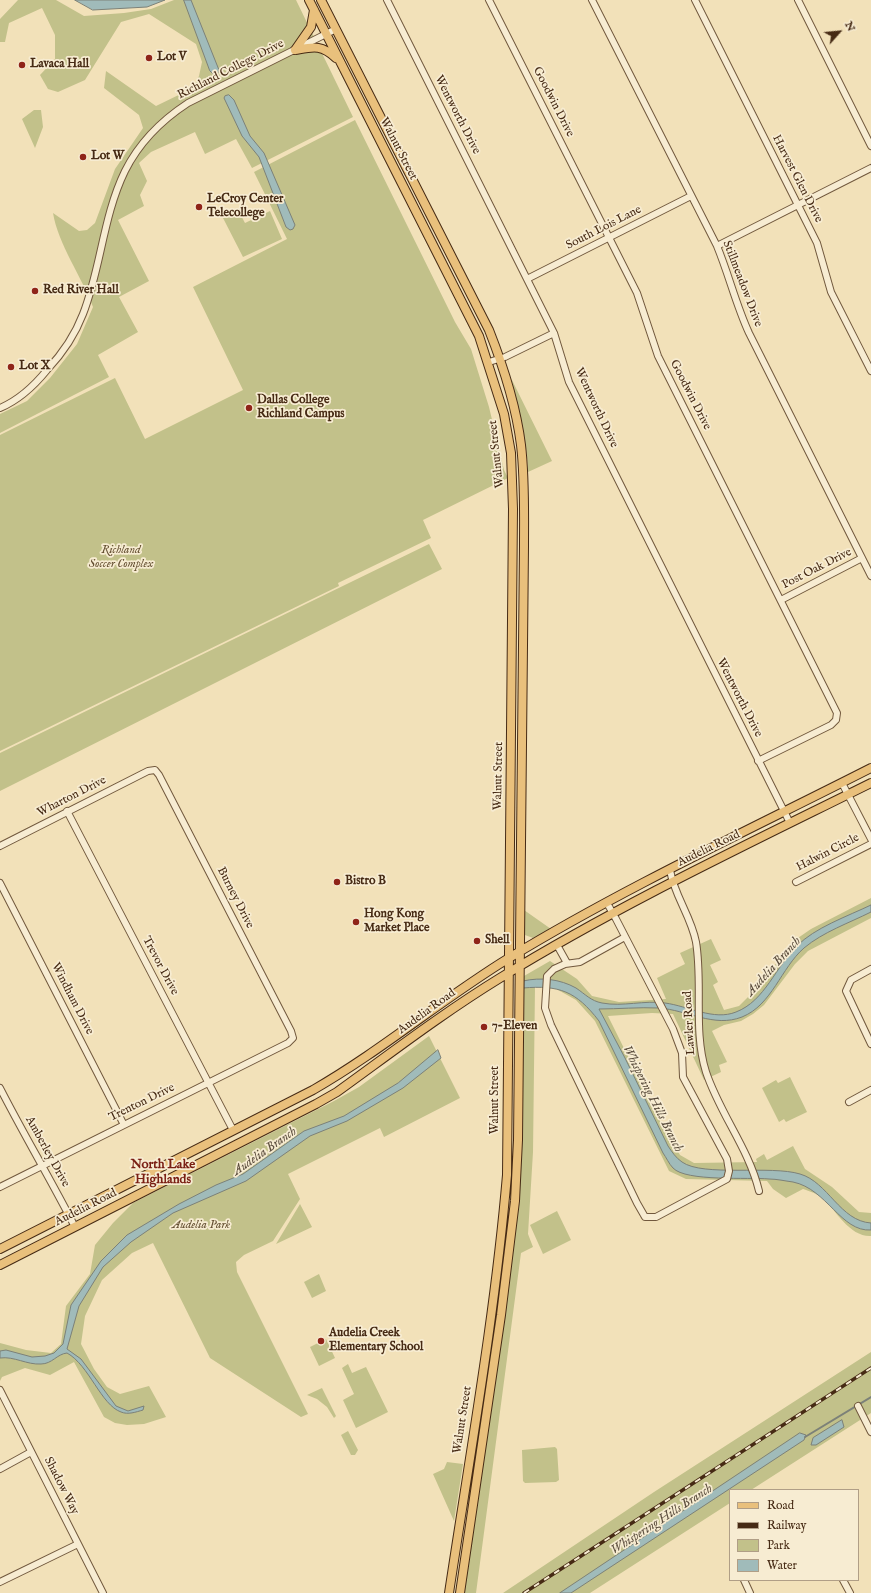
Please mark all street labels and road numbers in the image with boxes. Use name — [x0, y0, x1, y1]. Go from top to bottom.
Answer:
street label: Richland College Drive — [175, 37, 287, 103]
street label: Goodwin Drive — [529, 65, 577, 139]
street label: Wentworth Drive — [431, 73, 483, 157]
street label: Walnut Street — [376, 115, 420, 183]
street label: Harvest Glen Drive — [769, 133, 825, 225]
street label: South Lois Lane — [564, 203, 644, 253]
street label: Stillmeadow Drive — [719, 239, 765, 329]
street label: Goodwin Drive — [666, 358, 714, 432]
street label: Wentworth Drive — [571, 366, 621, 450]
street label: Walnut Street — [486, 419, 508, 489]
street label: Post Oak Drive — [780, 545, 854, 593]
street label: Wentworth Drive — [713, 656, 765, 740]
street label: Walnut Street — [491, 742, 507, 810]
street label: Wharton Drive — [35, 773, 109, 821]
street label: Audelia Road — [675, 828, 743, 870]
street label: Halwin Circle — [794, 831, 862, 875]
street label: Burney Drive — [213, 865, 257, 931]
street label: Trevor Drive — [139, 934, 181, 998]
street label: Windham Drive — [48, 961, 96, 1037]
street label: Audelia Road — [395, 986, 459, 1038]
street label: Lawler Road — [681, 991, 699, 1055]
street label: Walnut Street — [489, 1066, 503, 1134]
street label: Trenton Drive — [107, 1081, 177, 1125]
street label: Amberley Drive — [22, 1114, 72, 1190]
street label: Audelia Road — [53, 1186, 119, 1230]
street label: Walnut Street — [451, 1385, 475, 1455]
street label: Shadow Way — [40, 1455, 82, 1517]

